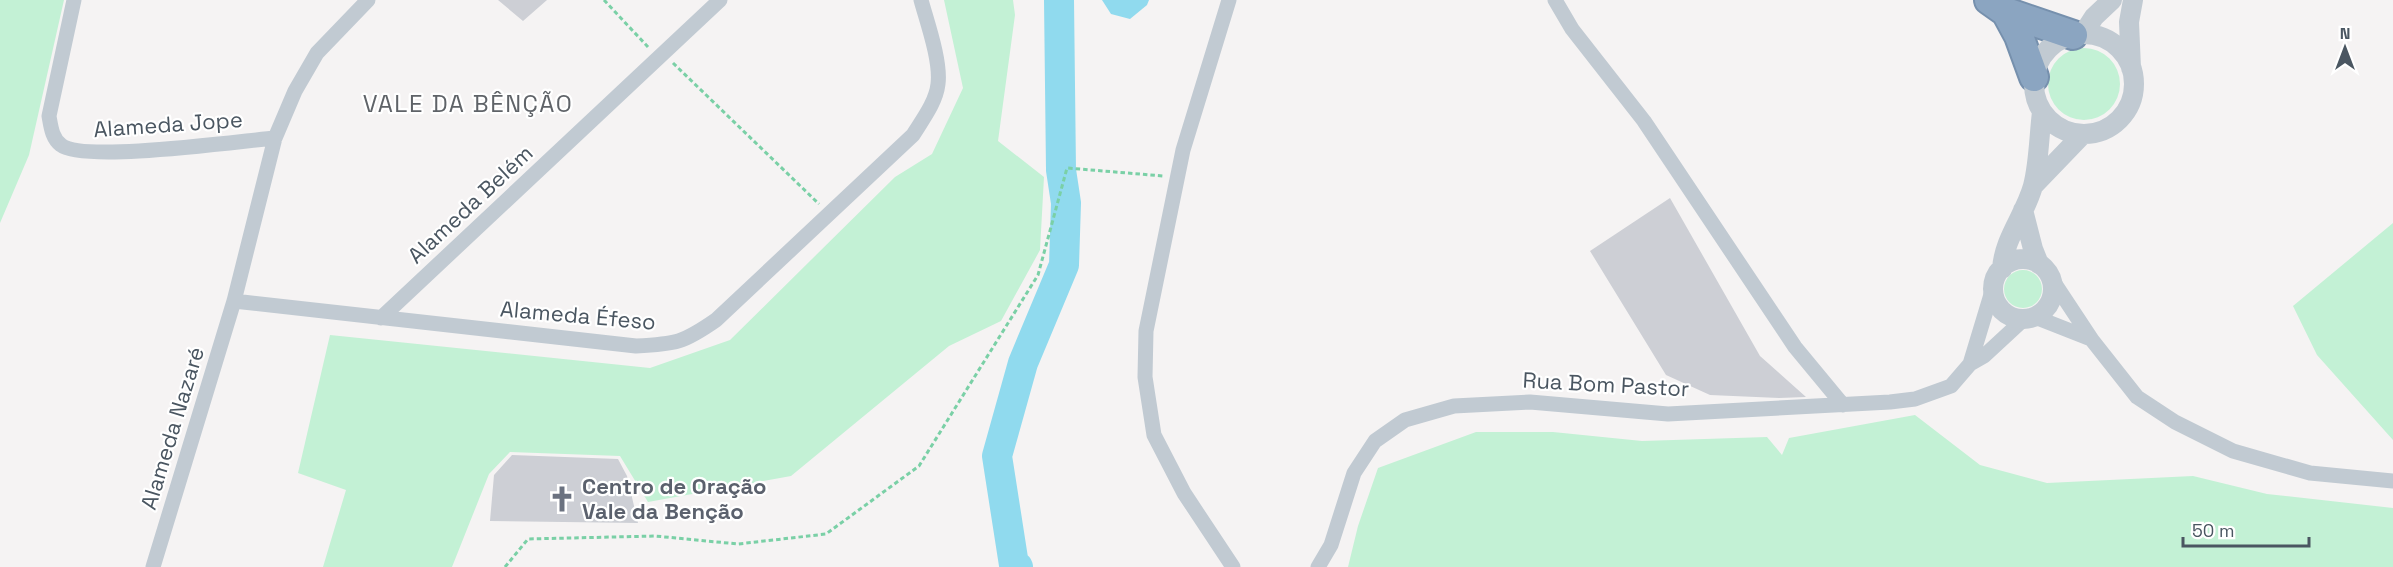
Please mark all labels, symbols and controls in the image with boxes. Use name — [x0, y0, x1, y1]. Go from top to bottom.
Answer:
north arrow — [2315, 18, 2375, 78]
text: N — [2340, 23, 2350, 44]
district label: VALE DA BÊNÇÃO — [363, 88, 573, 119]
street label: Alameda Jope — [92, 105, 244, 143]
street label: Alameda Belém — [401, 139, 539, 269]
street label: Alameda Éfeso — [499, 294, 657, 336]
street label: Alameda Nazaré — [134, 343, 210, 513]
street label: Rua Bom Pastor — [1522, 366, 1690, 402]
place label: Centro de Oração Vale da Benção — [582, 472, 767, 525]
church icon: Centro de Oração Vale da Benção — [547, 484, 577, 514]
scale bar — [2183, 510, 2309, 548]
text: 50 m — [2192, 519, 2234, 542]

